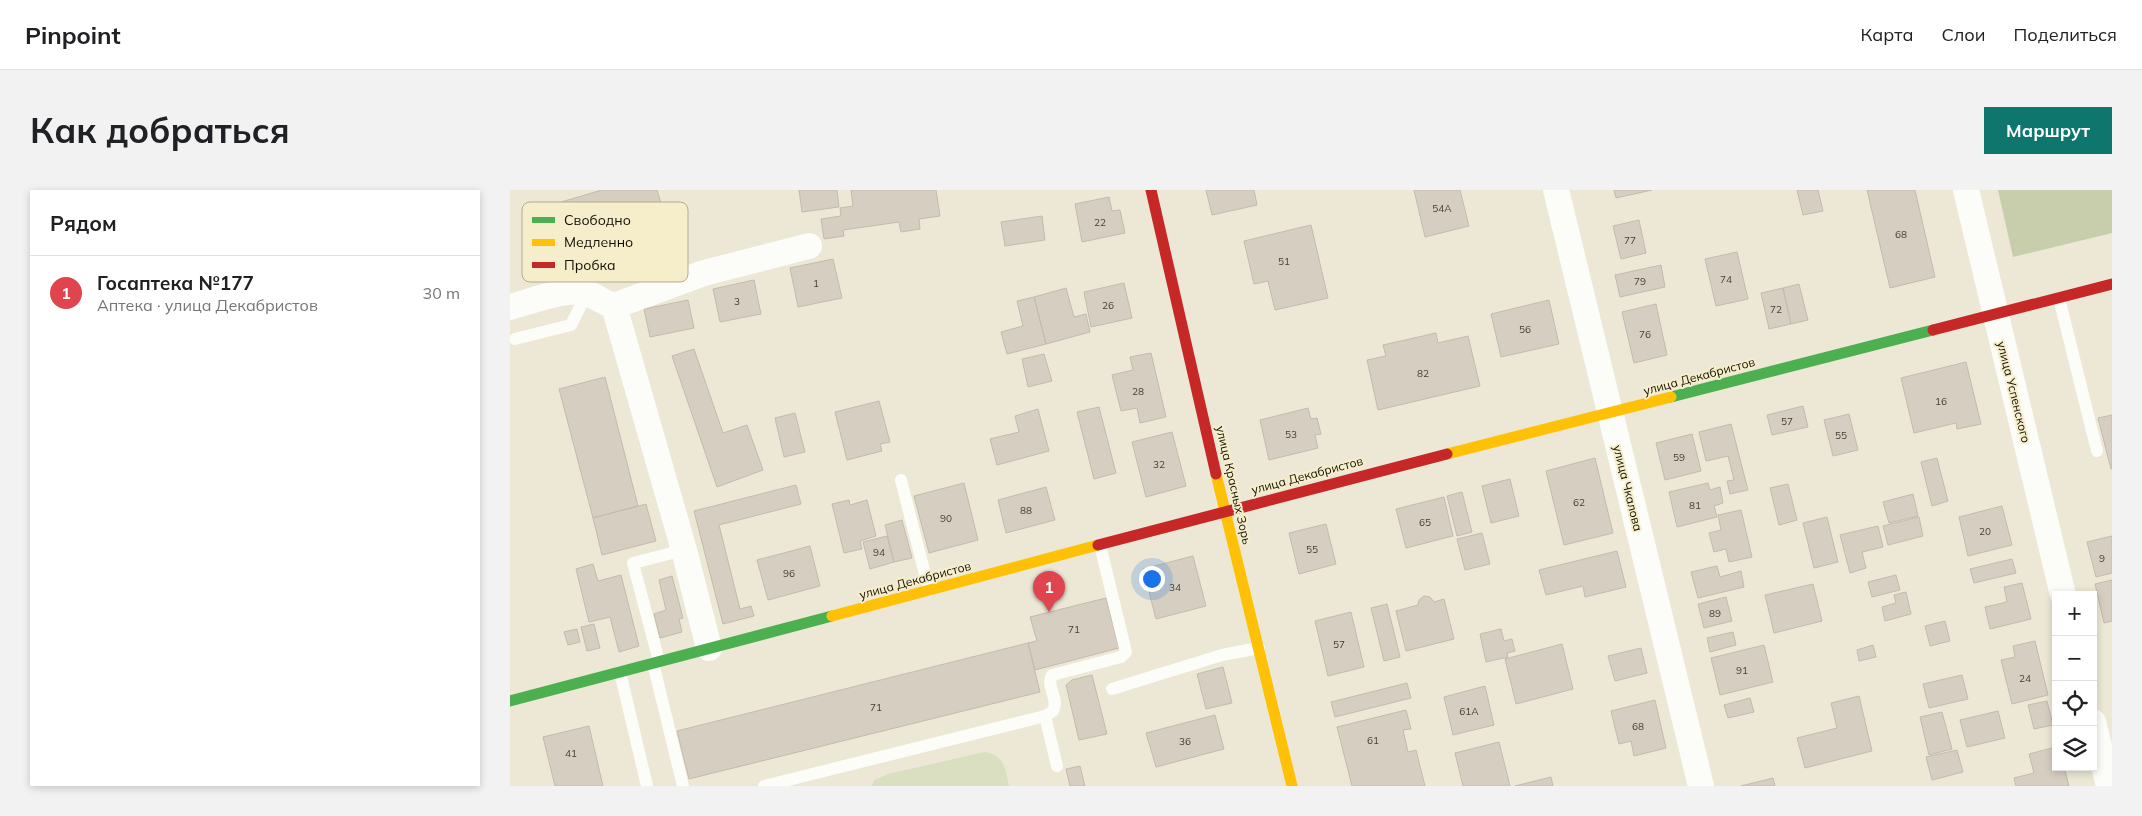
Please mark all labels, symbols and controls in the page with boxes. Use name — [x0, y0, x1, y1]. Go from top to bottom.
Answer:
text: Pinpoint — [25, 20, 121, 50]
text: Карта — [1861, 23, 1913, 46]
text: Слои — [1941, 23, 1986, 46]
text: Поделиться — [2014, 23, 2117, 46]
button: Маршрут — [1984, 107, 2112, 154]
text: Как добраться — [30, 108, 290, 152]
legend — [522, 202, 688, 282]
house number: 54А — [1432, 202, 1452, 215]
text: Рядом — [50, 210, 117, 236]
text: Свободно — [564, 211, 631, 229]
house number: 22 — [1094, 216, 1106, 229]
house number: 68 — [1895, 228, 1907, 241]
text: Медленно — [564, 233, 633, 251]
house number: 77 — [1624, 234, 1636, 247]
house number: 51 — [1278, 255, 1290, 268]
text: Пробка — [564, 256, 616, 274]
text: Госаптека №177 — [97, 271, 254, 295]
house number: 74 — [1720, 273, 1732, 286]
house number: 79 — [1634, 275, 1646, 288]
house number: 1 — [813, 277, 819, 290]
text: 1 — [61, 283, 71, 303]
text: 30 m — [423, 283, 460, 303]
text: Аптека · улица Декабристов — [97, 295, 318, 315]
house number: 3 — [734, 295, 740, 308]
house number: 26 — [1102, 299, 1114, 312]
house number: 72 — [1770, 303, 1782, 316]
house number: 56 — [1519, 323, 1531, 336]
house number: 76 — [1639, 328, 1651, 341]
street label: улица Успенского — [1994, 340, 2034, 444]
street label: улица Декабристов — [1642, 354, 1757, 398]
house number: 82 — [1417, 367, 1429, 380]
house number: 28 — [1132, 385, 1144, 398]
house number: 16 — [1935, 395, 1947, 408]
house number: 57 — [1781, 415, 1793, 428]
street label: улица Красных Зорь — [1213, 424, 1255, 546]
house number: 53 — [1285, 428, 1297, 441]
house number: 55 — [1835, 429, 1847, 442]
street label: улица Чкалова — [1610, 443, 1646, 533]
house number: 59 — [1673, 451, 1685, 464]
street label: улица Декабристов — [1250, 453, 1365, 497]
house number: 32 — [1153, 458, 1165, 471]
house number: 62 — [1573, 496, 1585, 509]
house number: 81 — [1689, 499, 1701, 512]
house number: 88 — [1020, 504, 1032, 517]
house number: 90 — [940, 512, 952, 525]
house number: 65 — [1419, 516, 1431, 529]
house number: 20 — [1979, 525, 1991, 538]
house number: 55 — [1306, 543, 1318, 556]
house number: 94 — [873, 546, 885, 559]
house number: 9 — [2099, 552, 2105, 565]
street label: улица Декабристов — [858, 558, 973, 602]
your location — [1139, 566, 1165, 592]
house number: 96 — [783, 567, 795, 580]
pin: 1 — [1033, 571, 1065, 612]
house number: 34 — [1169, 581, 1181, 594]
map controls — [2052, 591, 2097, 771]
button: + — [2052, 591, 2097, 636]
house number: 89 — [1709, 607, 1721, 620]
house number: 71 — [1068, 623, 1080, 636]
button: − — [2052, 636, 2097, 681]
house number: 57 — [1333, 638, 1345, 651]
house number: 91 — [1736, 664, 1748, 677]
house number: 24 — [2019, 672, 2031, 685]
button: locate — [2052, 681, 2097, 726]
house number: 71 — [870, 701, 882, 714]
house number: 61А — [1459, 705, 1479, 718]
house number: 68 — [1632, 720, 1644, 733]
button: layers — [2052, 726, 2097, 771]
house number: 61 — [1367, 734, 1379, 747]
house number: 36 — [1179, 735, 1191, 748]
house number: 41 — [565, 747, 577, 760]

